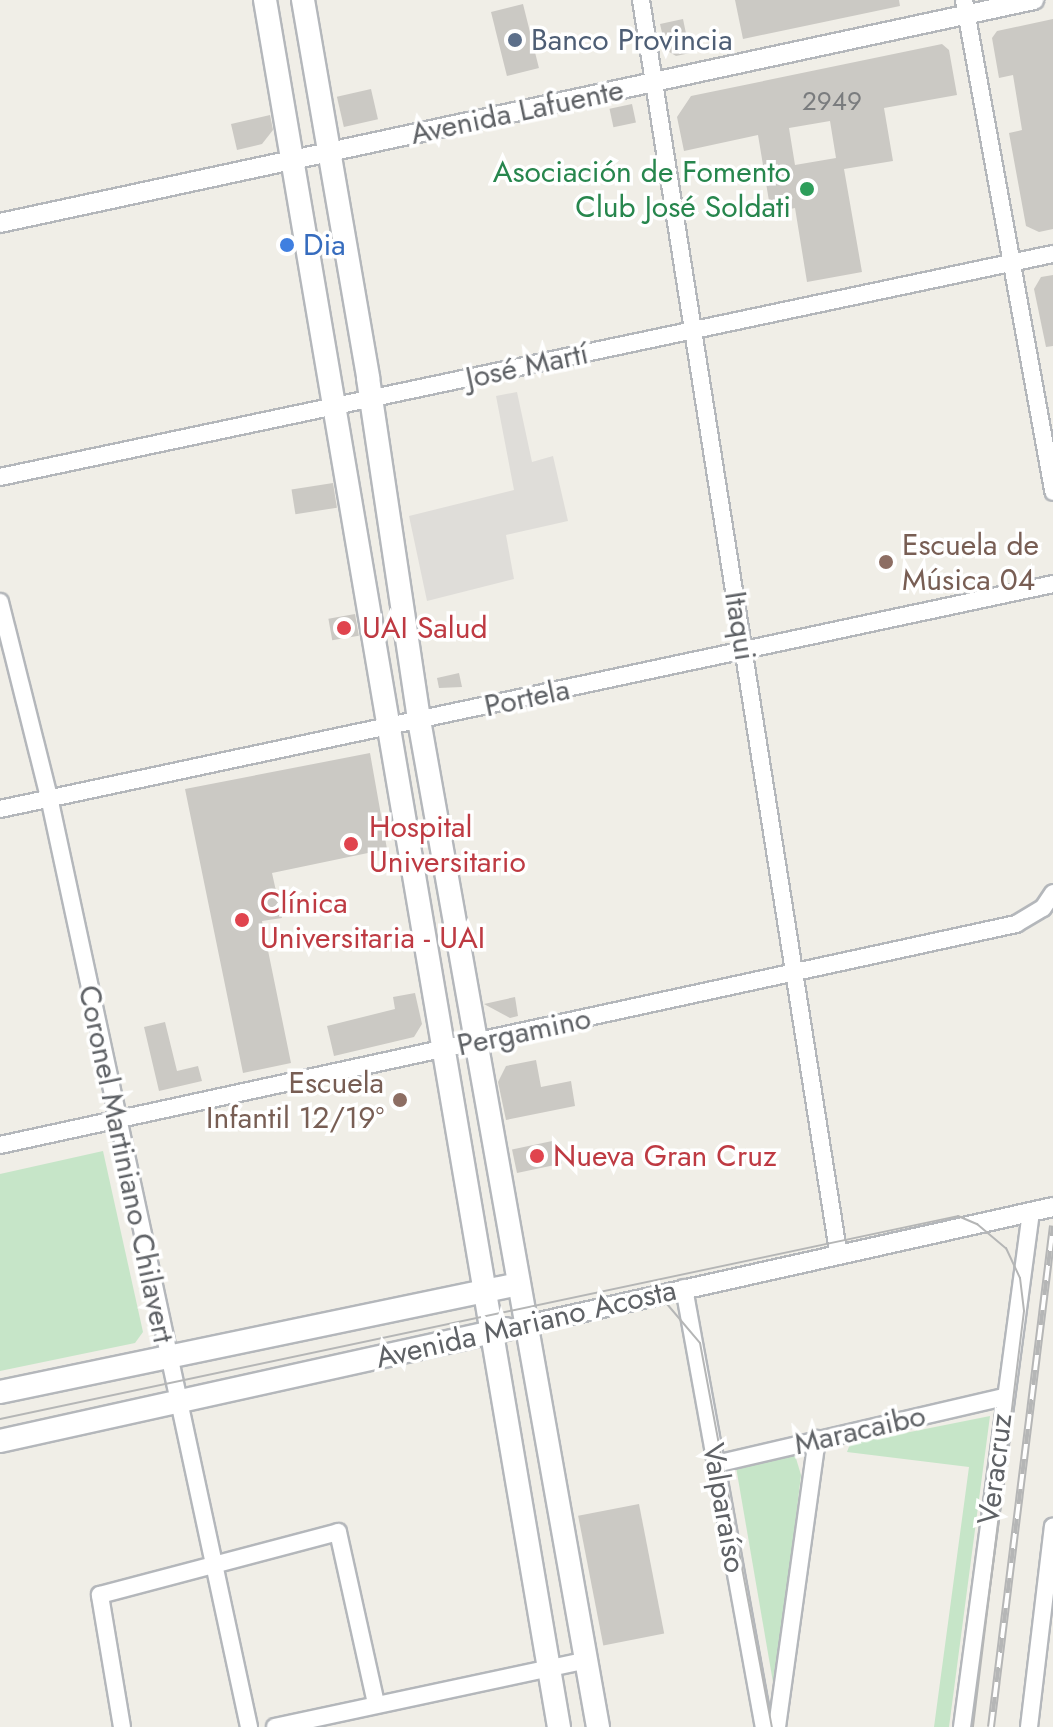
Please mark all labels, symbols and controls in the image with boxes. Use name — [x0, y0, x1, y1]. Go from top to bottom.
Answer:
place label: Banco Provincia — [531, 22, 733, 58]
marker: Banco Provincia — [506, 31, 524, 49]
street label: Avenida Lafuente — [407, 72, 627, 152]
house number: 2949 — [802, 86, 862, 118]
place label: Asociación de Fomento Club José Soldati — [493, 154, 791, 224]
marker: Asociación de Fomento Club José Soldati — [798, 180, 816, 198]
place label: Dia — [303, 227, 346, 263]
marker: Dia — [278, 236, 296, 254]
street label: José Martí — [463, 335, 591, 397]
place label: Escuela de Música 04 — [902, 527, 1039, 598]
marker: Escuela de Música 04 — [877, 553, 895, 571]
street label: Itaqui — [717, 589, 763, 663]
place label: UAI Salud — [362, 610, 488, 646]
marker: UAI Salud — [333, 617, 355, 639]
street label: Portela — [481, 671, 573, 725]
place label: Hospital Universitario — [369, 809, 526, 880]
marker: Hospital Universitario — [340, 833, 362, 855]
place label: Clínica Universitaria - UAI — [260, 885, 485, 956]
marker: Clínica Universitaria - UAI — [231, 909, 253, 931]
street label: Coronel Martiniano Chilavert — [71, 982, 181, 1346]
street label: Pergamino — [454, 1000, 594, 1064]
place label: Escuela Infantil 12/19° — [206, 1065, 384, 1136]
marker: Escuela Infantil 12/19° — [391, 1091, 409, 1109]
place label: Nueva Gran Cruz — [553, 1138, 777, 1174]
marker: Nueva Gran Cruz — [528, 1147, 546, 1165]
street label: Avenida Mariano Acosta — [372, 1272, 680, 1376]
street label: Maracaibo — [791, 1397, 929, 1463]
street label: Veracruz — [970, 1411, 1020, 1527]
street label: Valparaíso — [695, 1441, 753, 1575]

